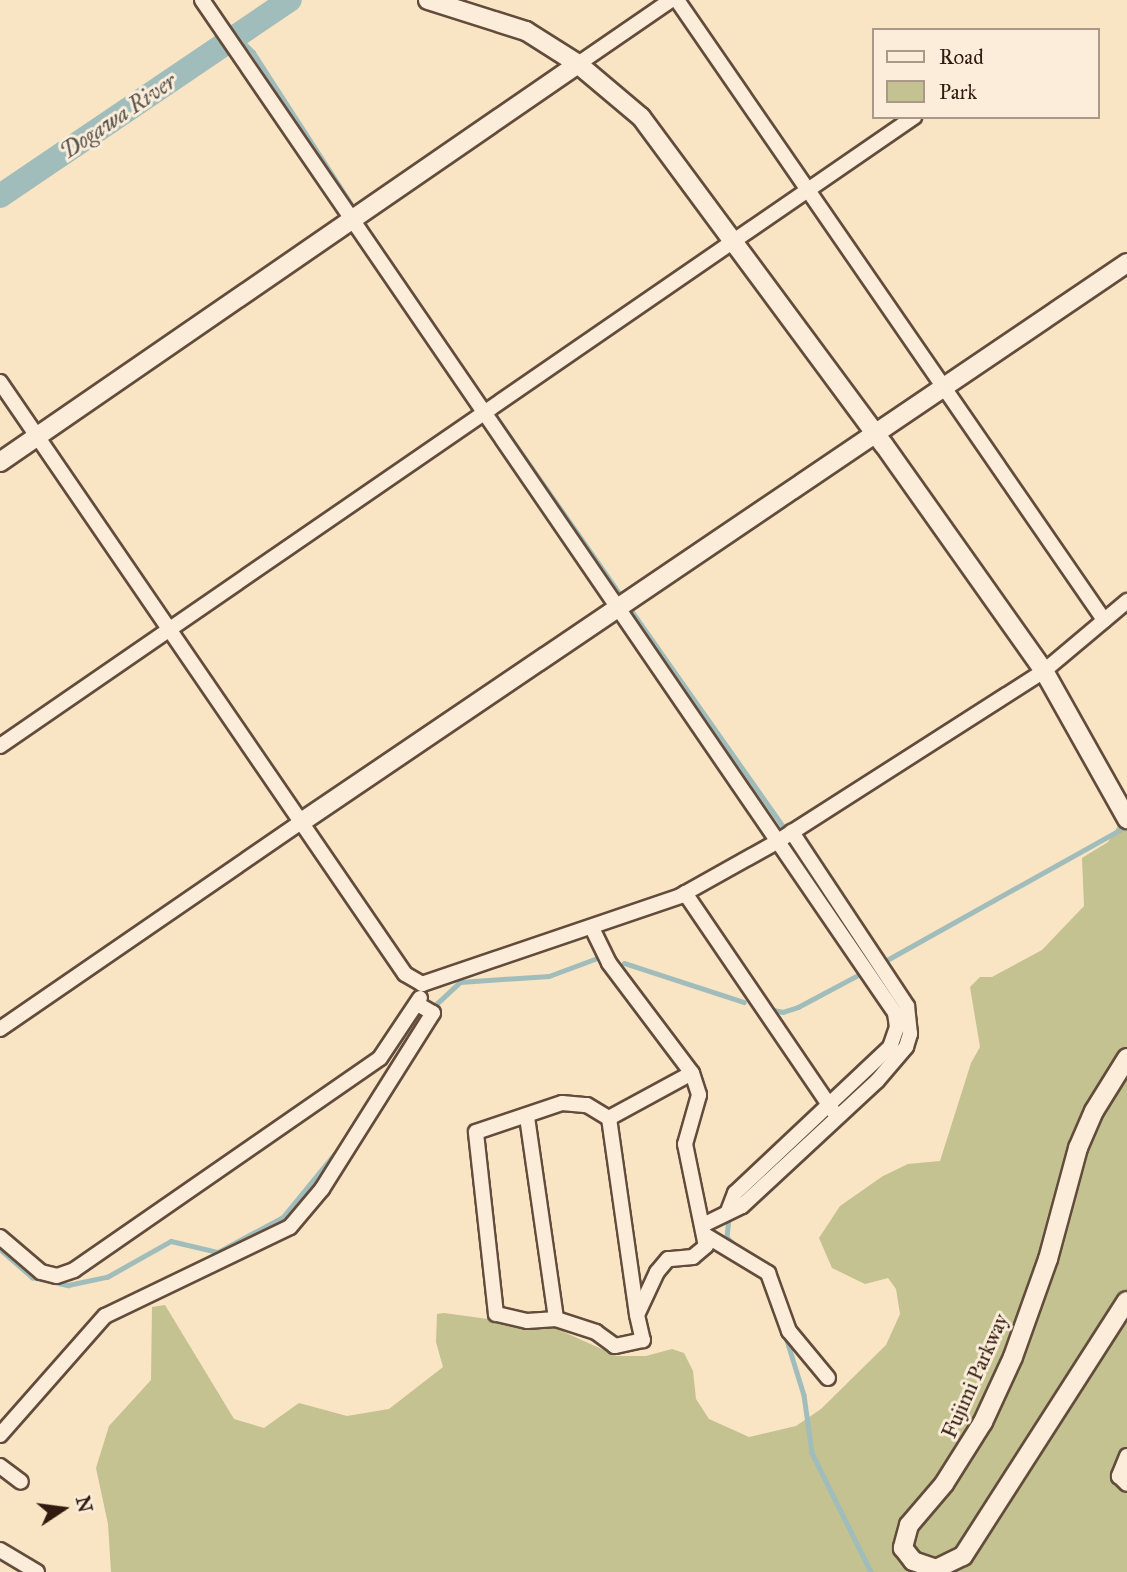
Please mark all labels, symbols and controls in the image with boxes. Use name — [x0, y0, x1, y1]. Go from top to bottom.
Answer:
legend — [872, 28, 1099, 119]
text: Road — [939, 44, 984, 70]
water label: Dogawa River — [55, 67, 181, 165]
text: Park — [939, 79, 977, 105]
street label: Fujimi Parkway — [936, 1310, 1014, 1442]
north arrow — [28, 1474, 98, 1544]
text: N — [71, 1494, 97, 1515]

